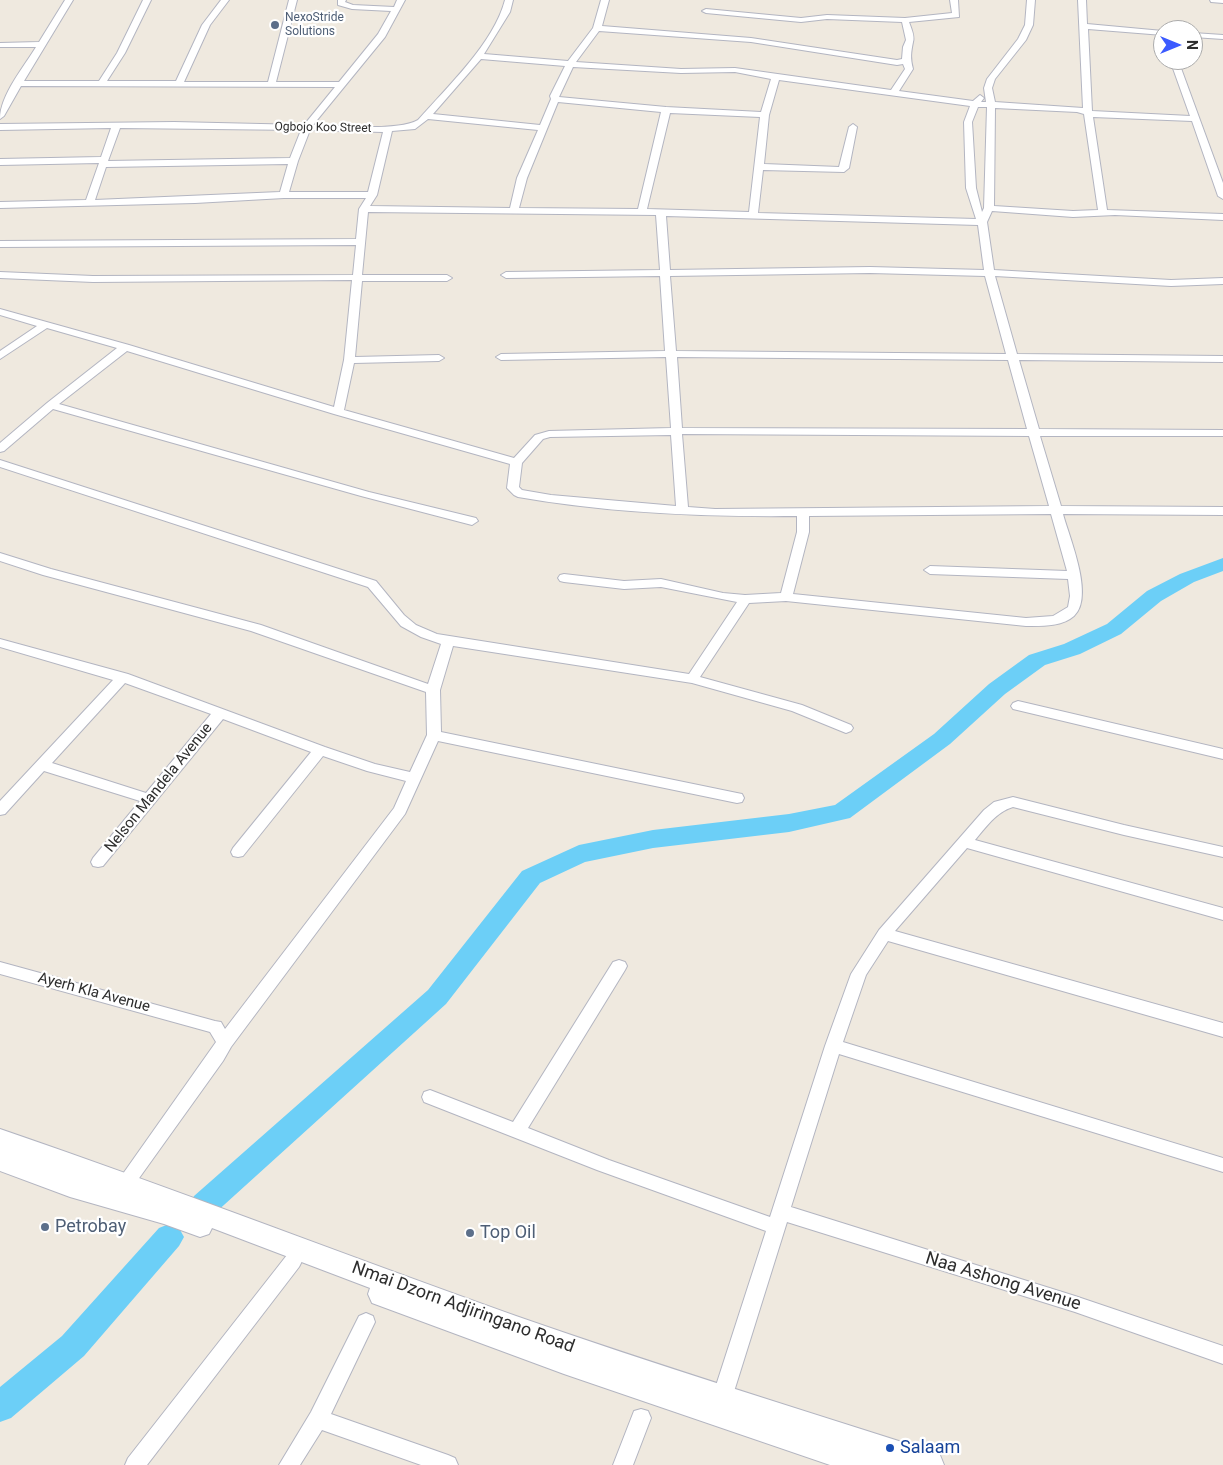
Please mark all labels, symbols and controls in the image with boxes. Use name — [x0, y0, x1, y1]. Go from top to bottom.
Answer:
place label: NexoStride Solutions — [285, 11, 344, 39]
marker: NexoStride Solutions — [269, 19, 281, 31]
north arrow — [1153, 20, 1203, 70]
text: N — [1184, 40, 1200, 50]
street label: Ogbojo Koo Street — [274, 120, 372, 136]
street label: Nelson Mandela Avenue — [101, 720, 217, 856]
street label: Ayerh Kla Avenue — [36, 969, 152, 1017]
place label: Petrobay — [55, 1216, 126, 1238]
marker: Petrobay — [39, 1221, 51, 1233]
place label: Top Oil — [480, 1222, 536, 1244]
marker: Top Oil — [464, 1227, 476, 1239]
street label: Naa Ashong Avenue — [923, 1248, 1083, 1316]
street label: Nmai Dzorn Adjiringano Road — [349, 1258, 577, 1358]
place label: Salaam — [900, 1437, 960, 1459]
marker: Salaam — [884, 1442, 896, 1454]

